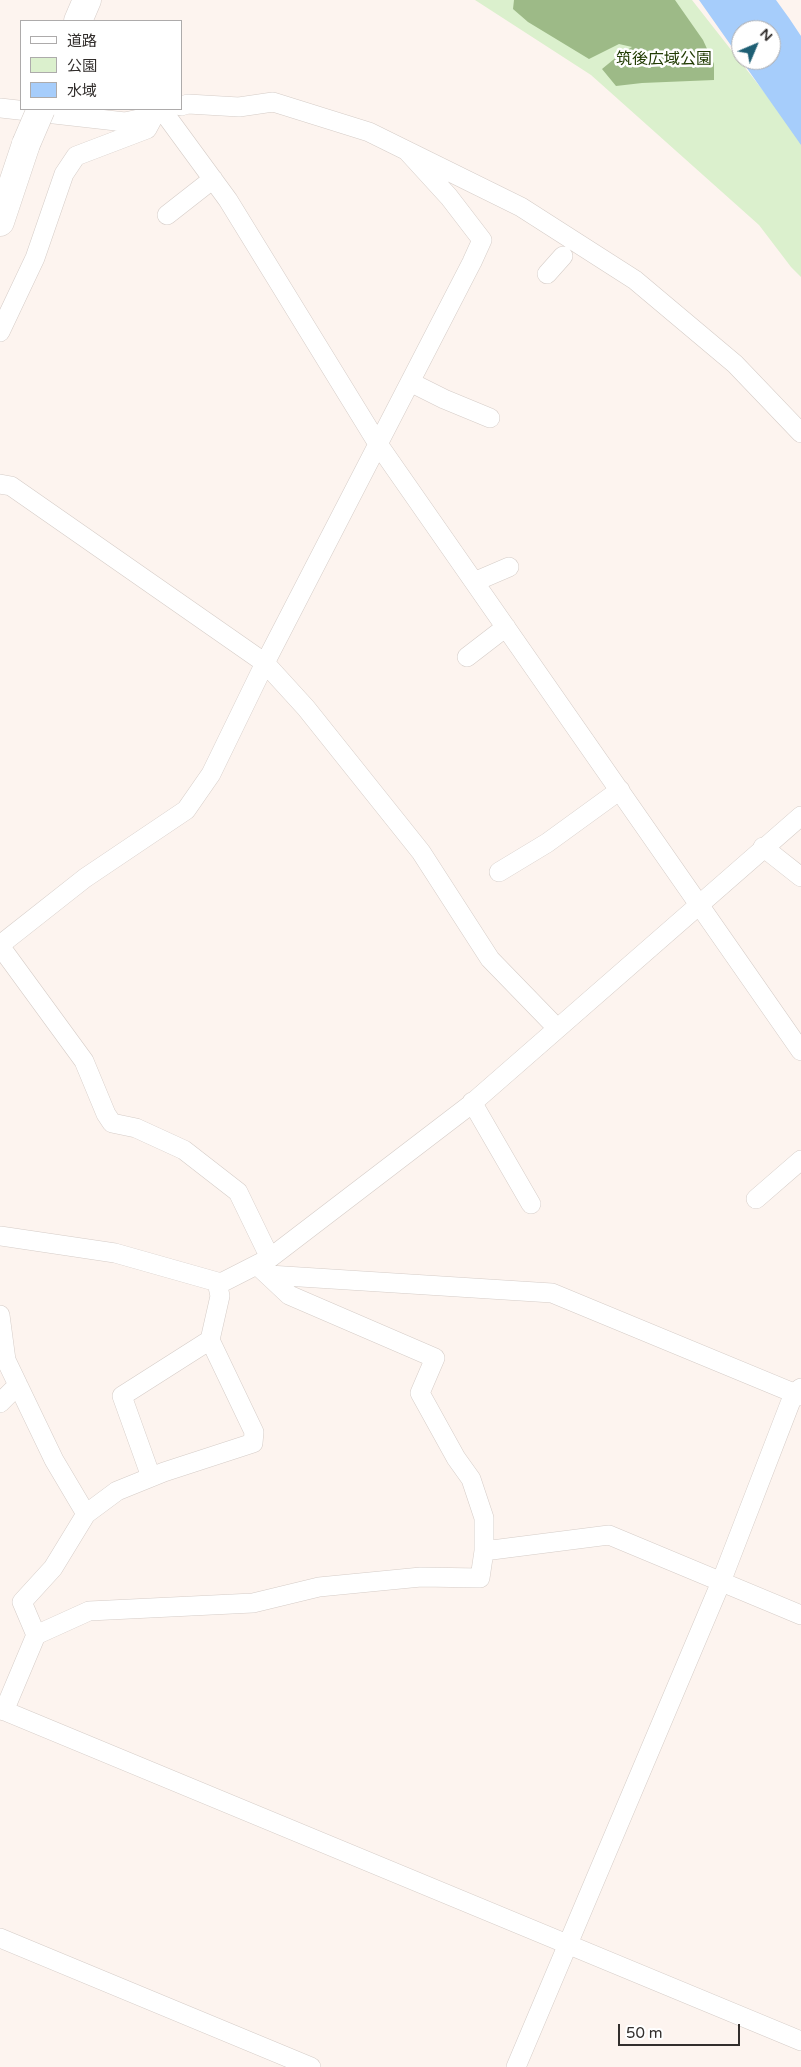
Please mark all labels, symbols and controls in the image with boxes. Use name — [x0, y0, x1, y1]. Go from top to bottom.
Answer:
legend — [20, 20, 182, 110]
north arrow — [731, 20, 781, 70]
text: N — [756, 25, 776, 45]
text: 道路 — [67, 32, 97, 50]
park label: 筑後広域公園 — [616, 50, 712, 70]
text: 公園 — [67, 57, 97, 75]
text: 水域 — [67, 82, 97, 100]
scale bar — [621, 2014, 744, 2046]
text: 50 m — [626, 2024, 663, 2042]

